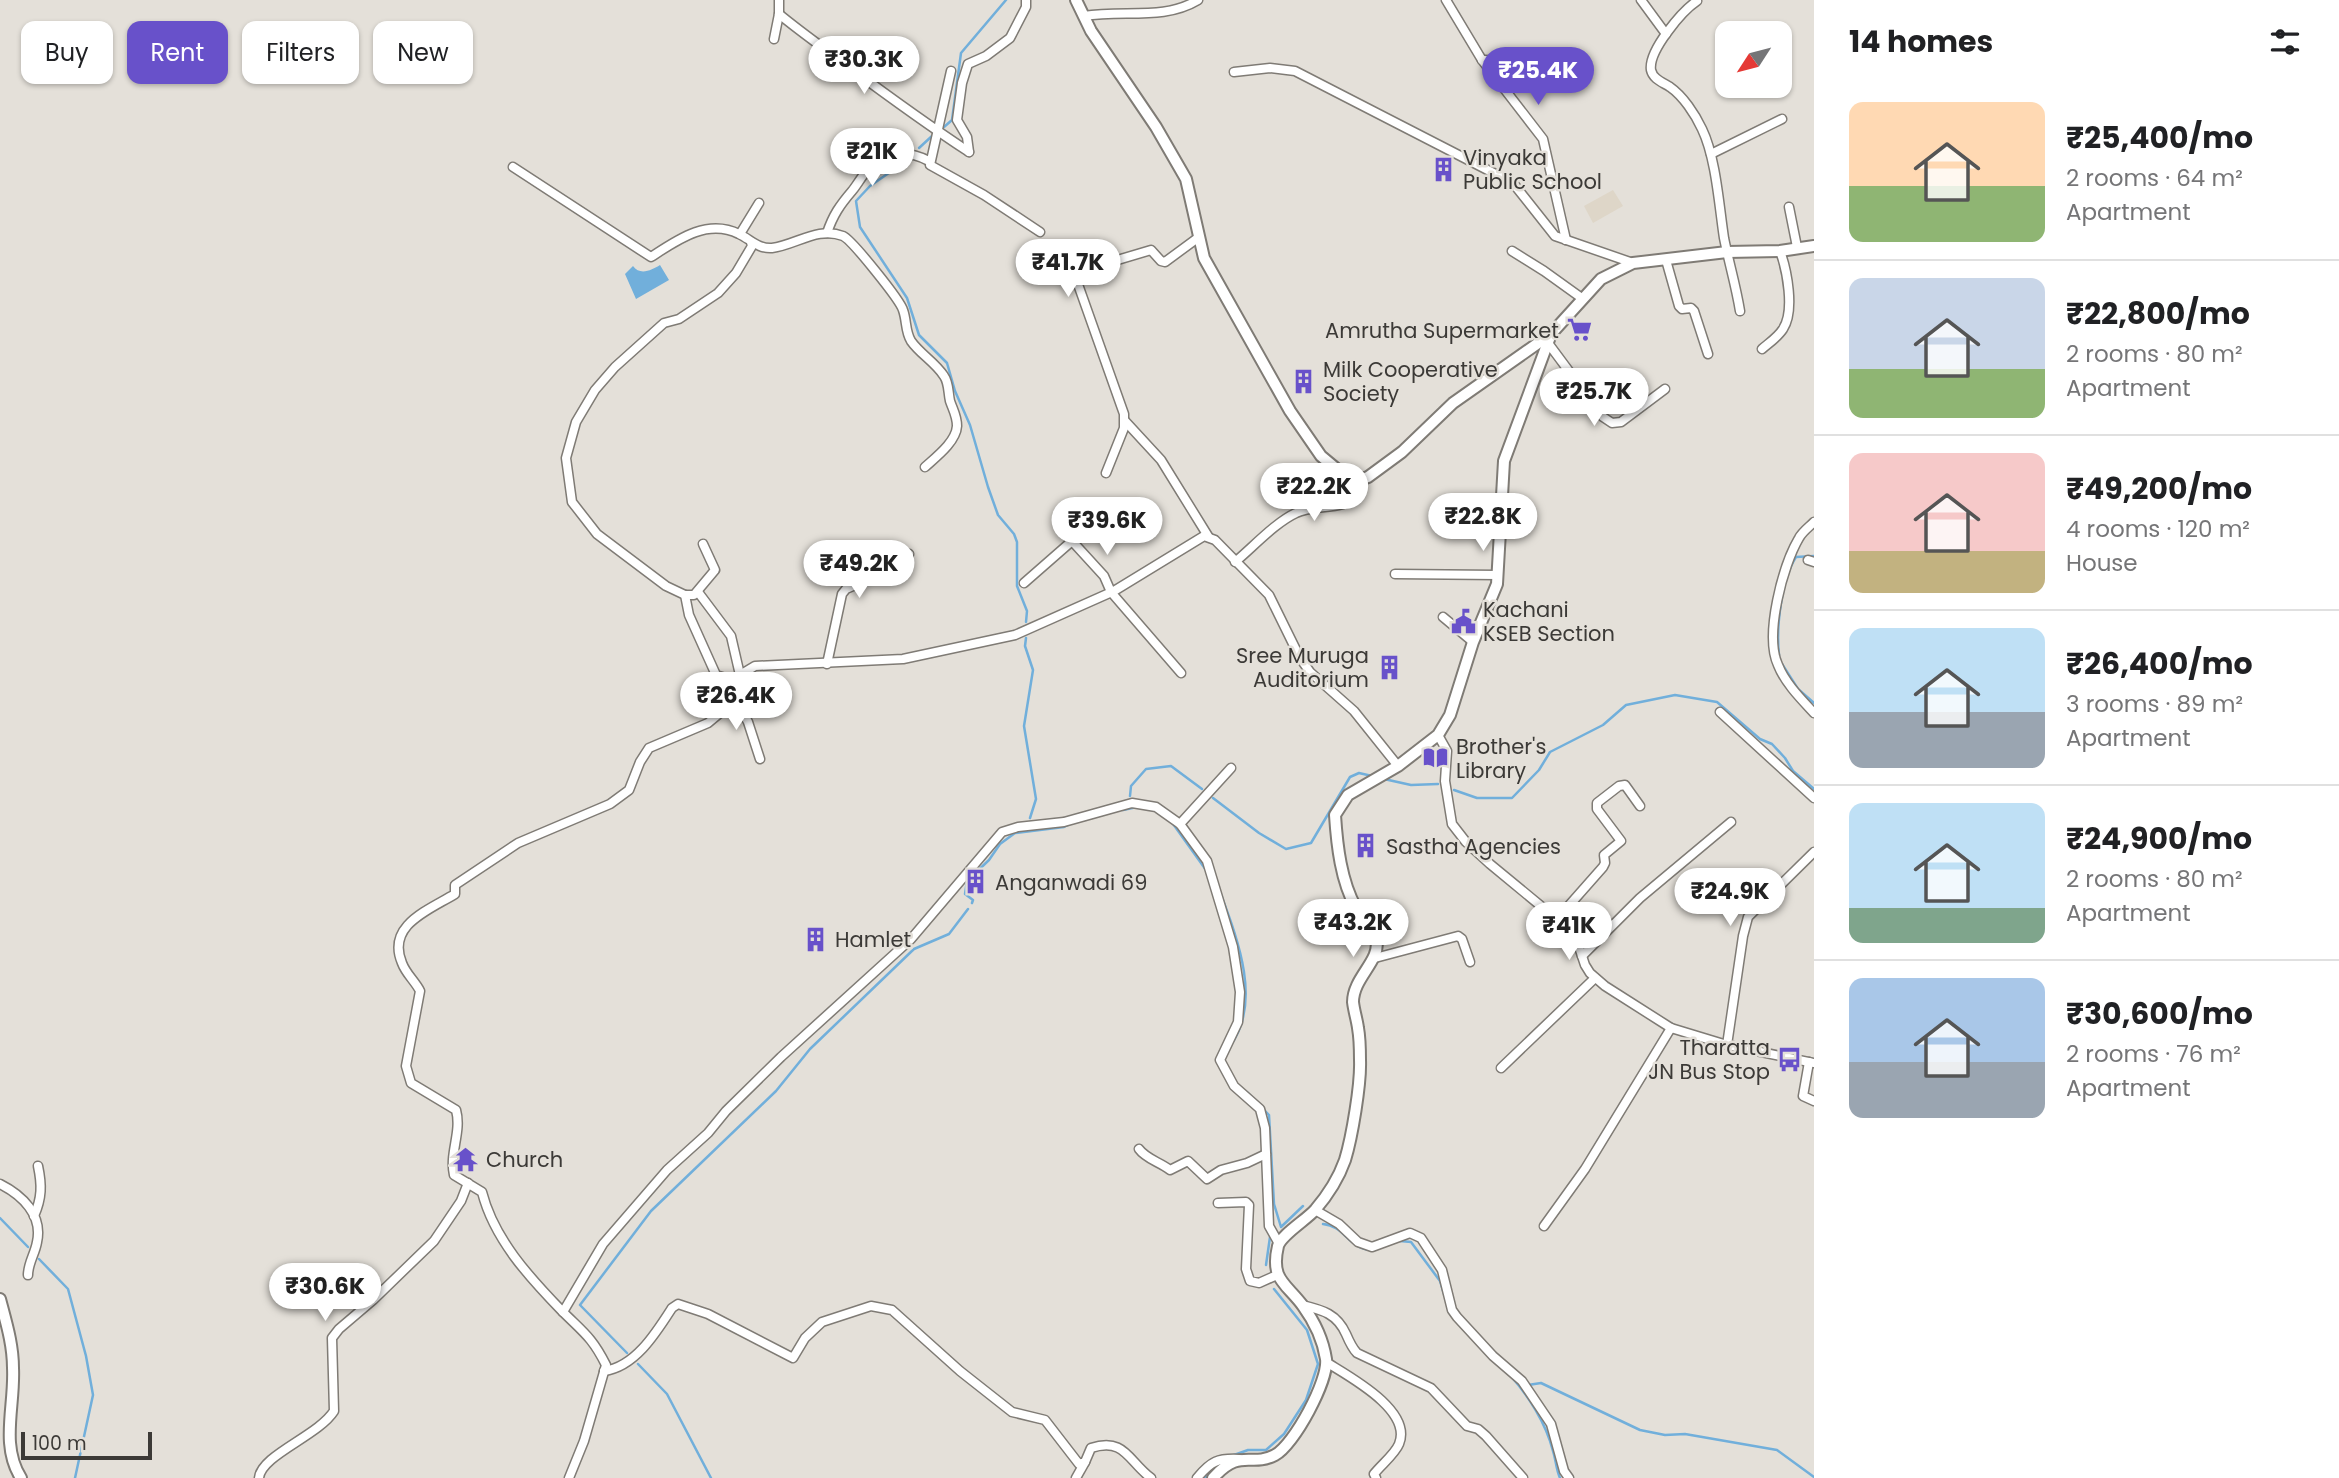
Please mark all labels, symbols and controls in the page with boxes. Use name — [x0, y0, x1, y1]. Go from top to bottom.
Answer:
text: 14 homes — [1849, 20, 1993, 63]
chip: Buy — [21, 21, 113, 84]
chip: Rent — [127, 21, 228, 84]
chip: Filters — [242, 21, 359, 84]
chip: New — [373, 21, 473, 84]
north arrow — [1715, 21, 1792, 98]
map controls — [1715, 21, 1792, 98]
icon: filters — [2266, 23, 2304, 61]
pin: ₹30.3K — [807, 36, 921, 96]
text: ₹30.3K — [824, 43, 904, 75]
pin: ₹25.4K — [1481, 48, 1595, 107]
text: ₹25.4K — [1498, 54, 1578, 86]
text: ₹25,400/mo — [2066, 116, 2253, 159]
pin: ₹21K — [831, 128, 913, 188]
icon: home — [1905, 130, 1989, 214]
text: ₹21K — [846, 135, 898, 167]
place label: Vinyaka Public School — [1463, 143, 1602, 196]
building icon: Vinyaka Public School — [1429, 155, 1457, 183]
text: 2 rooms · 64 m² — [2066, 162, 2243, 194]
text: Apartment — [2066, 196, 2191, 228]
pin: ₹41.7K — [1011, 240, 1125, 299]
text: ₹41.7K — [1032, 246, 1104, 278]
text: ₹22,800/mo — [2066, 292, 2250, 335]
icon: home — [1905, 306, 1989, 390]
place label: Amrutha Supermarket — [1325, 316, 1559, 345]
supermarket icon: Amrutha Supermarket — [1565, 316, 1593, 344]
text: 2 rooms · 80 m² — [2066, 338, 2243, 370]
place label: Milk Cooperative Society — [1323, 355, 1498, 408]
building icon: Milk Cooperative Society — [1289, 367, 1317, 395]
pin: ₹25.7K — [1537, 368, 1651, 428]
text: Apartment — [2066, 372, 2191, 404]
text: ₹25.7K — [1556, 375, 1632, 407]
pin: ₹22.2K — [1257, 463, 1371, 523]
text: ₹49,200/mo — [2066, 467, 2252, 510]
text: ₹22.2K — [1276, 470, 1352, 502]
icon: home — [1905, 481, 1989, 565]
pin: ₹22.8K — [1426, 494, 1540, 553]
pin: ₹39.6K — [1050, 498, 1164, 557]
text: ₹22.8K — [1444, 500, 1522, 532]
text: ₹39.6K — [1068, 504, 1146, 536]
text: 4 rooms · 120 m² — [2066, 513, 2250, 545]
pin: ₹49.2K — [802, 540, 916, 600]
text: ₹49.2K — [819, 547, 899, 579]
text: House — [2066, 547, 2138, 579]
place label: Kachani KSEB Section — [1483, 595, 1615, 648]
public building icon: Kachani KSEB Section — [1449, 607, 1477, 635]
place label: Sree Muruga Auditorium — [1236, 641, 1369, 694]
text: ₹26,400/mo — [2066, 642, 2253, 685]
building icon: Sree Muruga Auditorium — [1375, 653, 1403, 681]
icon: home — [1905, 656, 1989, 740]
pin: ₹26.4K — [679, 672, 793, 732]
text: ₹26.4K — [696, 679, 776, 711]
text: 3 rooms · 89 m² — [2066, 688, 2243, 720]
text: Apartment — [2066, 722, 2191, 754]
place label: Brother's Library — [1456, 732, 1546, 785]
library icon: Brother's Library — [1422, 744, 1450, 772]
text: ₹24,900/mo — [2066, 817, 2252, 860]
icon: home — [1905, 831, 1989, 915]
building icon: Sastha Agencies — [1352, 832, 1380, 860]
place label: Sastha Agencies — [1386, 832, 1561, 861]
text: 2 rooms · 80 m² — [2066, 863, 2243, 895]
building icon: Anganwadi 69 — [961, 868, 989, 896]
place label: Anganwadi 69 — [995, 868, 1147, 897]
pin: ₹24.9K — [1673, 869, 1787, 928]
text: ₹24.9K — [1690, 875, 1770, 907]
text: Apartment — [2066, 897, 2191, 929]
pin: ₹43.2K — [1296, 900, 1410, 959]
pin: ₹41K — [1528, 902, 1610, 962]
text: ₹43.2K — [1314, 906, 1392, 938]
text: ₹41K — [1542, 909, 1596, 941]
building icon: Hamlet — [801, 925, 829, 953]
place label: Hamlet — [835, 925, 911, 954]
text: ₹30,600/mo — [2066, 992, 2253, 1035]
icon: home — [1905, 1006, 1989, 1090]
place label: Tharatta JN Bus Stop — [1648, 1033, 1770, 1086]
text: 2 rooms · 76 m² — [2066, 1038, 2241, 1070]
bus stop icon: Tharatta JN Bus Stop — [1776, 1045, 1804, 1073]
text: Apartment — [2066, 1072, 2191, 1104]
temple icon: Church — [452, 1145, 480, 1173]
place label: Church — [486, 1145, 563, 1174]
pin: ₹30.6K — [268, 1264, 382, 1323]
text: ₹30.6K — [285, 1270, 365, 1302]
scale bar — [21, 1429, 152, 1461]
text: 100 m — [32, 1430, 87, 1457]

